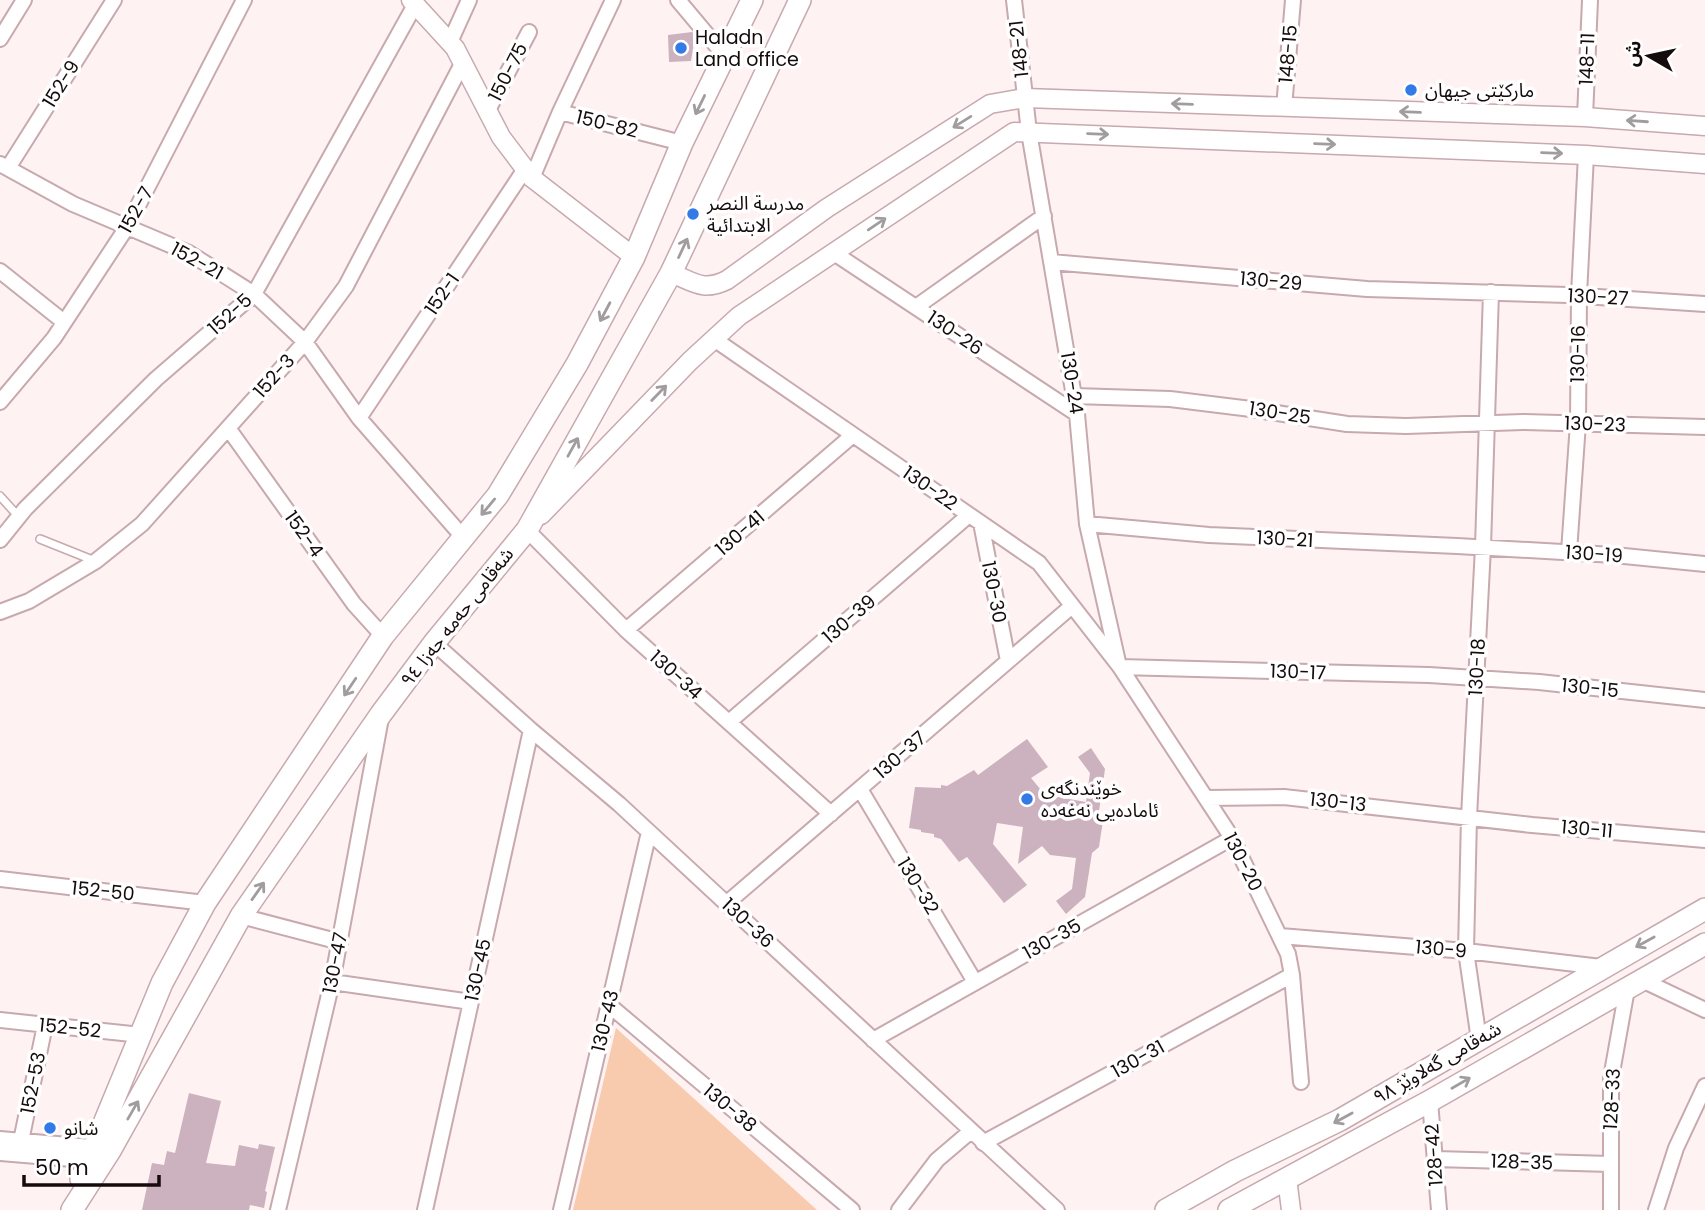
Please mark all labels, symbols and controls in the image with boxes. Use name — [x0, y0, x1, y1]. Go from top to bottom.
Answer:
street label: 148-21 — [1003, 19, 1035, 79]
north arrow — [1614, 21, 1684, 91]
place label: Haladn Land office — [695, 24, 799, 73]
street label: 148-15 — [1272, 24, 1304, 84]
street label: 148-11 — [1573, 32, 1601, 86]
street label: 150-75 — [482, 38, 534, 106]
text: ش — [1617, 38, 1648, 68]
marker: Haladn Land office — [673, 40, 689, 56]
street label: 152-9 — [36, 55, 86, 113]
place label: ماركێتی جیھان — [1425, 77, 1534, 104]
marker: ماركێتی جیھان — [1403, 82, 1419, 98]
one-way arrow — [693, 94, 707, 115]
one-way arrow — [1171, 98, 1194, 111]
street label: 150-82 — [573, 103, 641, 145]
one-way arrow — [1398, 105, 1421, 119]
one-way arrow — [1626, 114, 1649, 127]
one-way arrow — [953, 115, 973, 129]
one-way arrow — [1086, 128, 1109, 141]
one-way arrow — [1313, 137, 1336, 150]
one-way arrow — [1540, 147, 1563, 160]
street label: 152-7 — [112, 182, 160, 238]
place label: مدرسة النصر الابتدائية — [706, 190, 804, 239]
marker: مدرسة النصر الابتدائية — [685, 206, 701, 222]
one-way arrow — [867, 217, 886, 231]
street label: 152-21 — [166, 236, 228, 286]
one-way arrow — [677, 238, 691, 259]
street label: 130-29 — [1239, 265, 1303, 297]
street label: 152-1 — [418, 268, 466, 320]
street label: 130-27 — [1567, 282, 1629, 312]
street label: 152-5 — [202, 287, 258, 341]
one-way arrow — [598, 301, 612, 321]
street label: 130-26 — [921, 304, 989, 362]
street label: 130-16 — [1564, 325, 1592, 383]
street label: 152-3 — [247, 348, 301, 404]
street label: 130-24 — [1054, 350, 1090, 416]
one-way arrow — [651, 384, 668, 401]
street label: 130-25 — [1247, 395, 1313, 431]
street label: 130-23 — [1564, 409, 1626, 439]
one-way arrow — [567, 437, 580, 458]
street label: 130-22 — [897, 459, 963, 517]
one-way arrow — [480, 497, 496, 515]
street label: 130-41 — [709, 504, 771, 562]
street label: 152-4 — [278, 505, 330, 563]
street label: 130-21 — [1256, 524, 1314, 554]
street label: 130-19 — [1564, 539, 1624, 569]
street label: شەقامی حەمە جەزا ٩٤ — [394, 542, 520, 692]
street label: 130-30 — [975, 559, 1013, 625]
street label: 130-39 — [816, 588, 882, 650]
street label: 130-18 — [1462, 637, 1492, 697]
street label: 130-34 — [644, 644, 708, 706]
street label: 130-17 — [1269, 658, 1327, 686]
street label: 130-15 — [1560, 672, 1620, 704]
one-way arrow — [342, 677, 357, 696]
street label: 130-37 — [868, 725, 932, 785]
place label: خوێندنگەی ئامادەیی نەغەدە — [1041, 775, 1159, 824]
street label: 130-13 — [1308, 786, 1368, 818]
marker: خوێندنگەی ئامادەیی نەغەدە — [1019, 791, 1035, 807]
street label: 130-11 — [1560, 813, 1614, 845]
street label: 130-20 — [1217, 828, 1269, 896]
street label: 130-32 — [891, 853, 946, 919]
street label: 152-50 — [70, 874, 136, 908]
one-way arrow — [251, 882, 265, 902]
street label: 130-36 — [716, 892, 780, 954]
street label: 130-35 — [1018, 912, 1086, 966]
street label: 130-47 — [316, 930, 354, 996]
street label: 130-9 — [1414, 933, 1468, 965]
one-way arrow — [1636, 935, 1656, 949]
street label: 130-45 — [458, 936, 498, 1004]
street label: 130-43 — [585, 987, 625, 1055]
street label: 152-52 — [38, 1011, 102, 1045]
street label: شەقامی گەلاوێژ ٩٨ — [1368, 1015, 1506, 1111]
street label: 130-31 — [1107, 1033, 1169, 1085]
street label: 152-53 — [14, 1050, 52, 1116]
street label: 128-33 — [1597, 1067, 1627, 1131]
one-way arrow — [1450, 1076, 1471, 1089]
street label: 130-38 — [697, 1077, 763, 1139]
one-way arrow — [127, 1100, 140, 1121]
one-way arrow — [1333, 1112, 1354, 1125]
place label: شانو — [64, 1115, 99, 1142]
marker: شانو — [42, 1120, 58, 1136]
street label: 128-42 — [1418, 1123, 1450, 1187]
scale bar — [24, 1144, 159, 1188]
street label: 128-35 — [1490, 1147, 1554, 1177]
text: 50 m — [35, 1153, 89, 1182]

